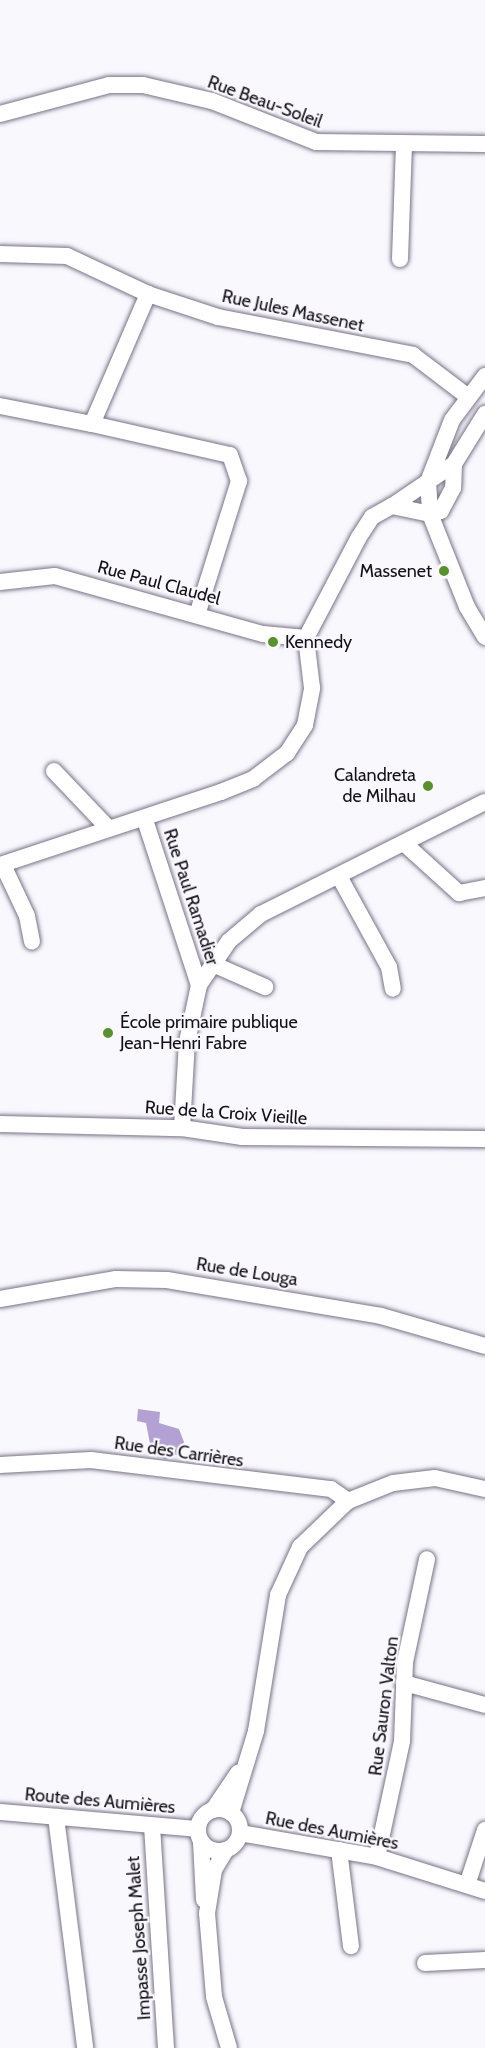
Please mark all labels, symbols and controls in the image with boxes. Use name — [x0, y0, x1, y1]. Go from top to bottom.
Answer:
street label: Rue Beau-Soleil — [205, 71, 325, 133]
street label: Rue Jules Massenet — [220, 285, 366, 337]
street label: Rue Paul Claudel — [95, 556, 223, 610]
place label: Massenet — [359, 560, 432, 582]
marker: Massenet — [437, 564, 451, 578]
place label: Kennedy — [285, 631, 352, 653]
marker: Kennedy — [266, 635, 280, 649]
place label: Calandreta de Milhau — [334, 765, 416, 808]
marker: Calandreta de Milhau — [421, 779, 435, 793]
street label: Rue Paul Ramadier — [159, 826, 223, 968]
place label: École primaire publique Jean-Henri Fabre — [120, 1012, 298, 1054]
marker: École primaire publique Jean-Henri Fabre — [101, 1026, 115, 1040]
street label: Rue de la Croix Vieille — [144, 1097, 308, 1129]
street label: Rue de Louga — [195, 1253, 299, 1291]
street label: Rue des Carrières — [113, 1432, 245, 1472]
street label: Rue Sauron Valton — [365, 1635, 403, 1777]
street label: Route des Aumières — [24, 1784, 176, 1818]
street label: Rue des Aumières — [264, 1807, 400, 1855]
street label: Impasse Joseph Malet — [122, 1855, 156, 2021]

